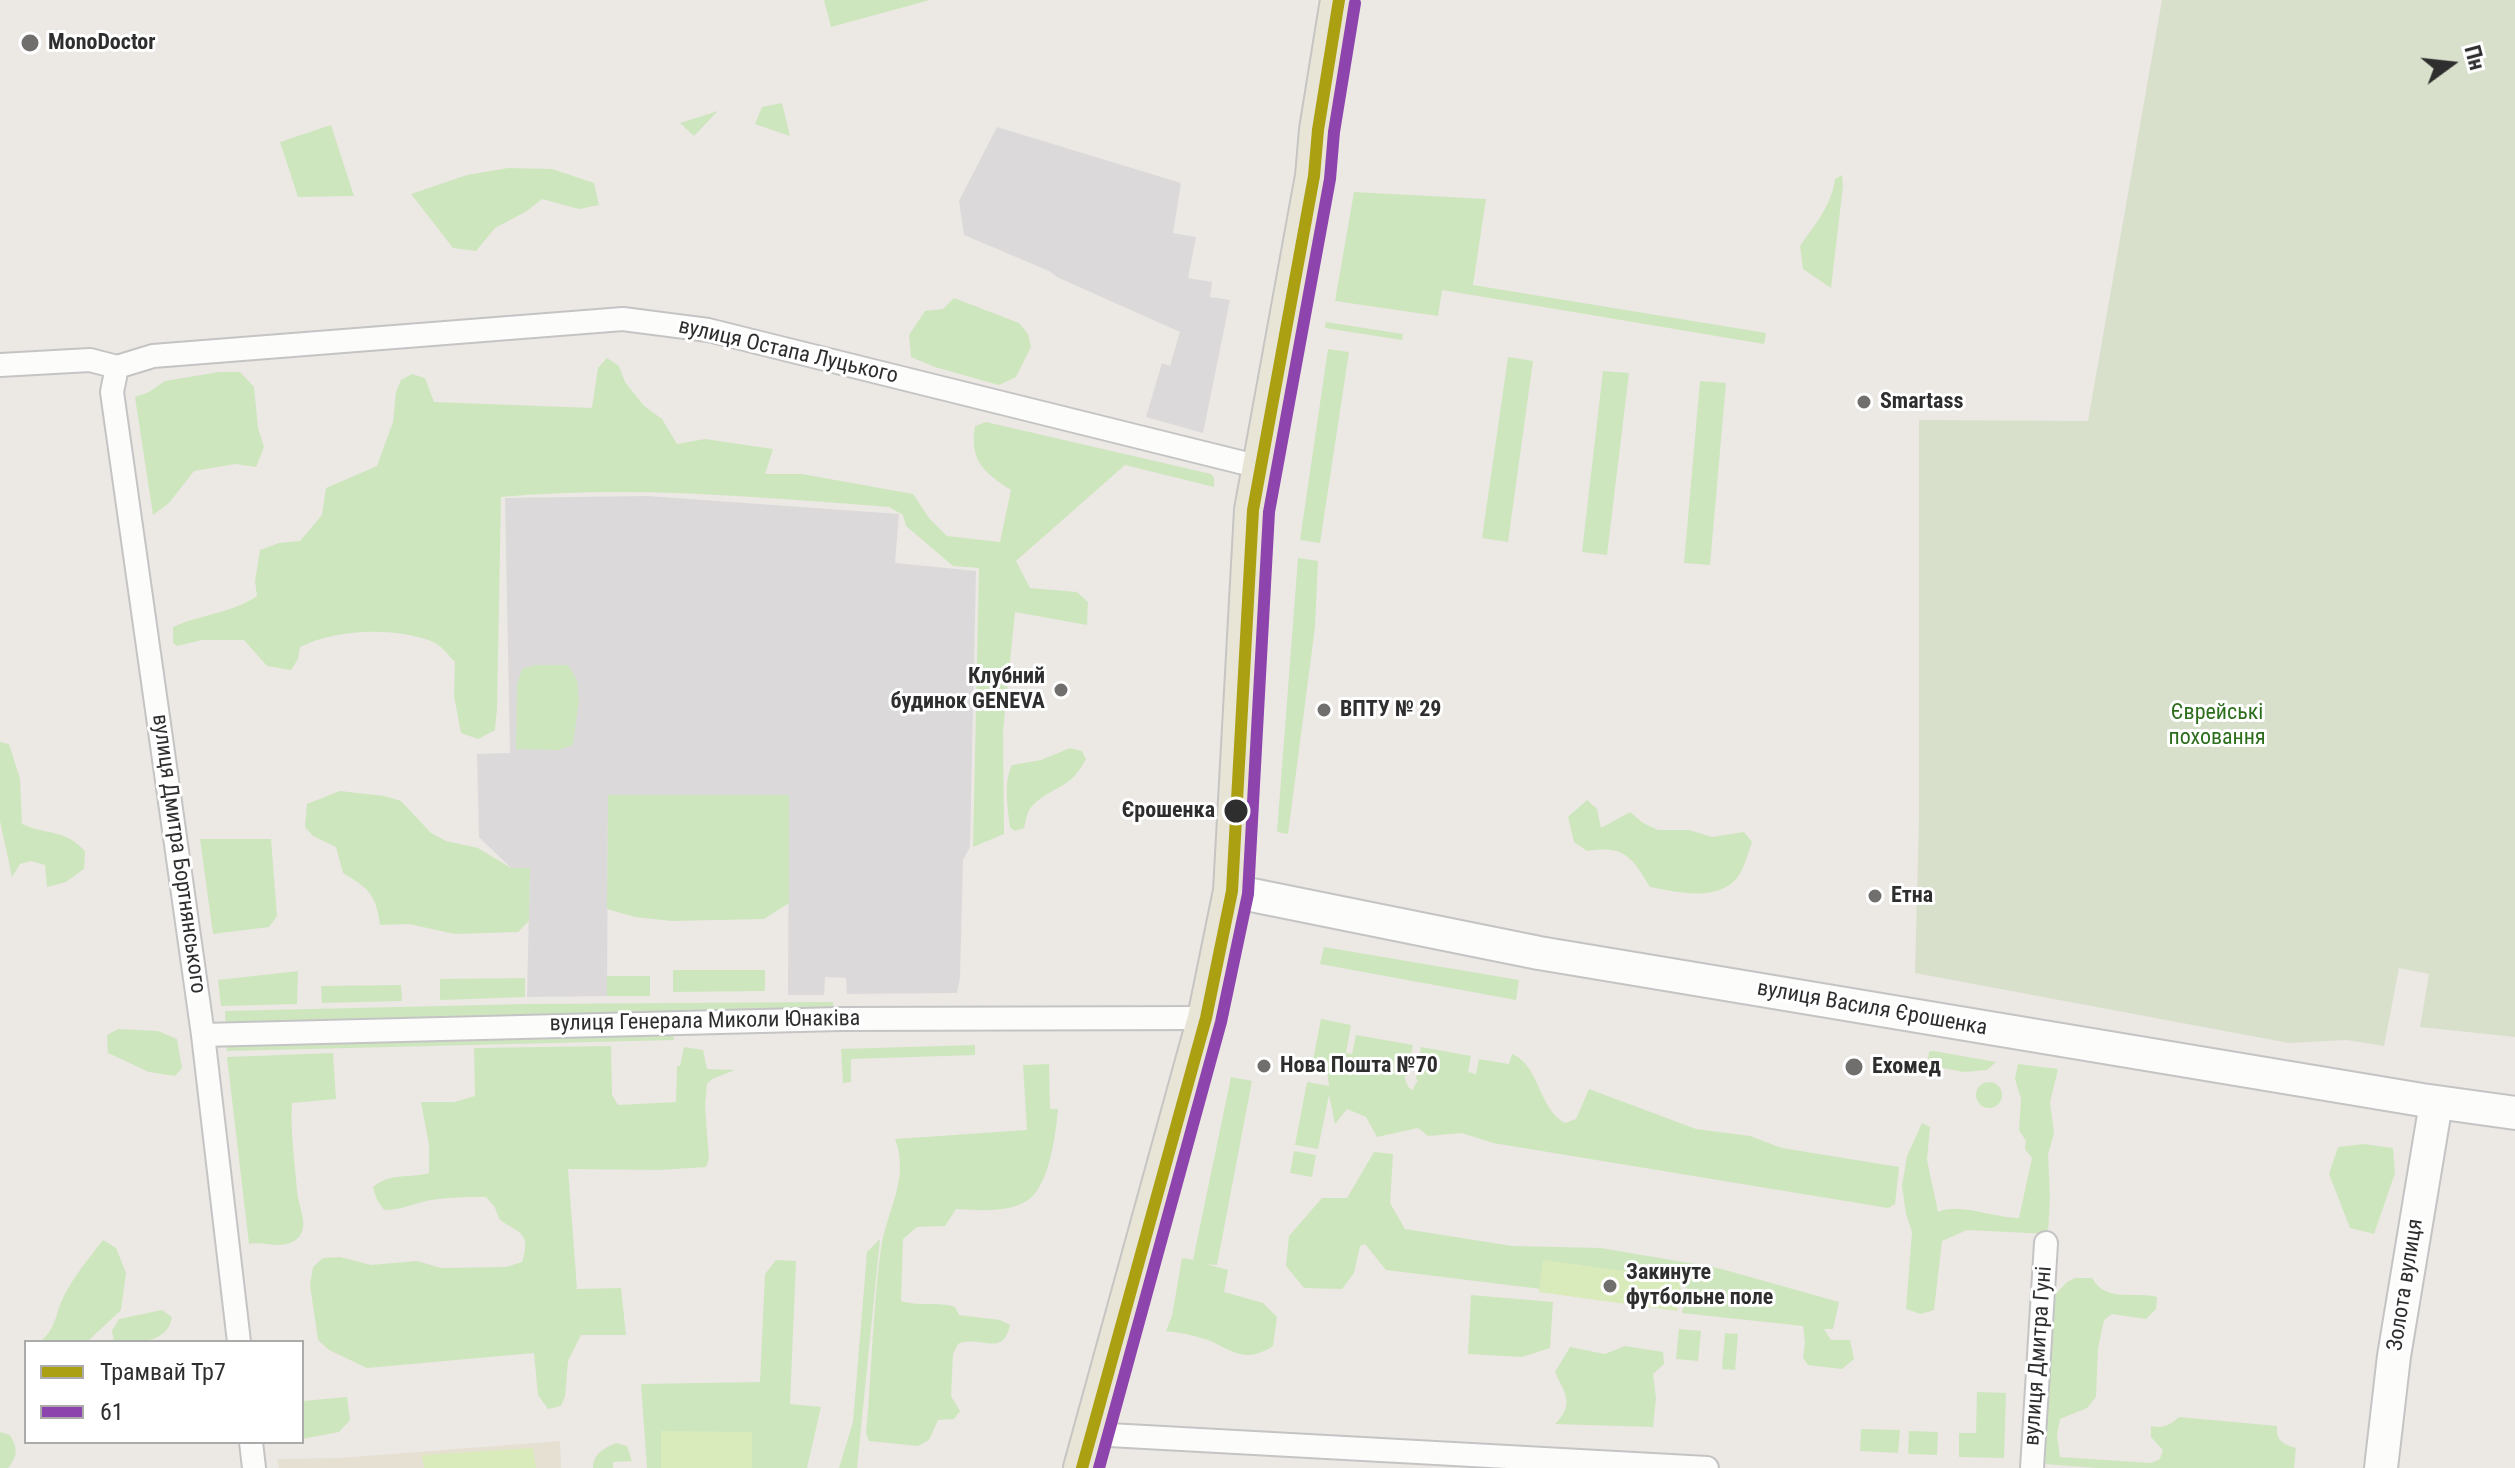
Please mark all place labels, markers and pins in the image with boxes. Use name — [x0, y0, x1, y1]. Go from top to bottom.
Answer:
place label: MonoDoctor — [48, 30, 156, 56]
marker: MonoDoctor — [19, 32, 41, 54]
place label: Smartass — [1880, 389, 1963, 415]
marker: Smartass — [1855, 393, 1873, 411]
place label: Клубний будинок GENEVA — [890, 664, 1045, 716]
marker: Клубний будинок GENEVA — [1052, 681, 1070, 699]
place label: ВПТУ № 29 — [1340, 697, 1441, 723]
marker: ВПТУ № 29 — [1315, 701, 1333, 719]
marker: Єрошенка — [1222, 797, 1250, 825]
place label: Єрошенка — [1122, 798, 1215, 824]
place label: Етна — [1891, 883, 1933, 909]
marker: Етна — [1866, 887, 1884, 905]
place label: Нова Пошта №70 — [1280, 1053, 1438, 1079]
place label: Ехомед — [1872, 1054, 1941, 1080]
marker: Ехомед — [1843, 1056, 1865, 1078]
marker: Нова Пошта №70 — [1255, 1057, 1273, 1075]
place label: Закинуте футбольне поле — [1626, 1260, 1773, 1312]
marker: Закинуте футбольне поле — [1601, 1277, 1619, 1295]

